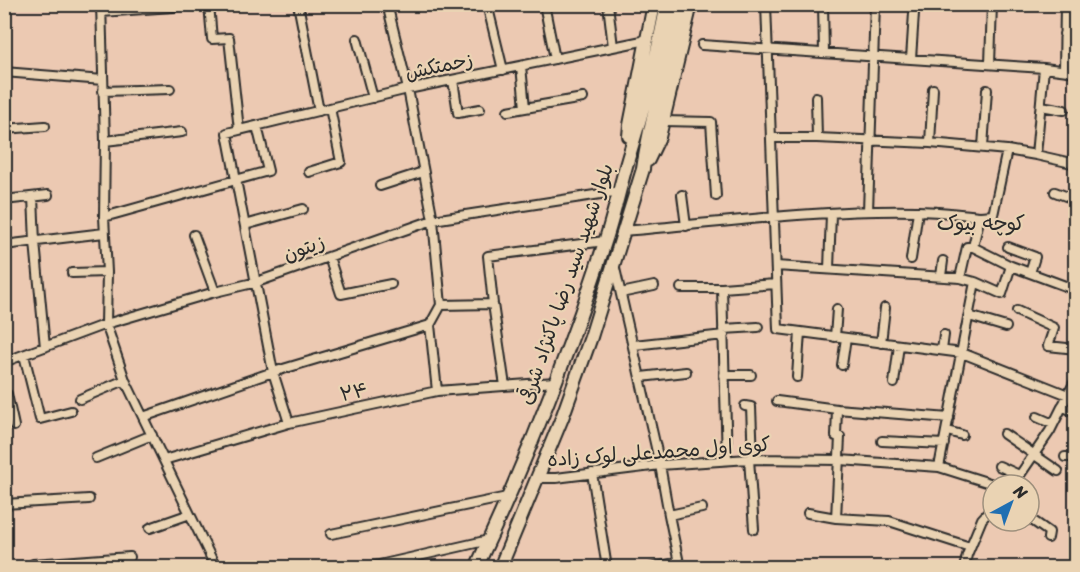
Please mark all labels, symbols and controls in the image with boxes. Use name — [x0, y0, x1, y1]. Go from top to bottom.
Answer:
street label: زحمتکش — [402, 42, 476, 90]
street label: بلوار شهید سید رضا پاکنژاد شرقی — [508, 158, 624, 410]
district label: کوچه بیوک — [937, 204, 1025, 242]
street label: زیتون — [278, 224, 330, 272]
street label: ۲۴ — [336, 372, 372, 412]
street label: کوی اول محمدعلی لوک زاده — [546, 427, 772, 477]
north arrow — [981, 473, 1041, 533]
text: N — [1006, 477, 1035, 507]

